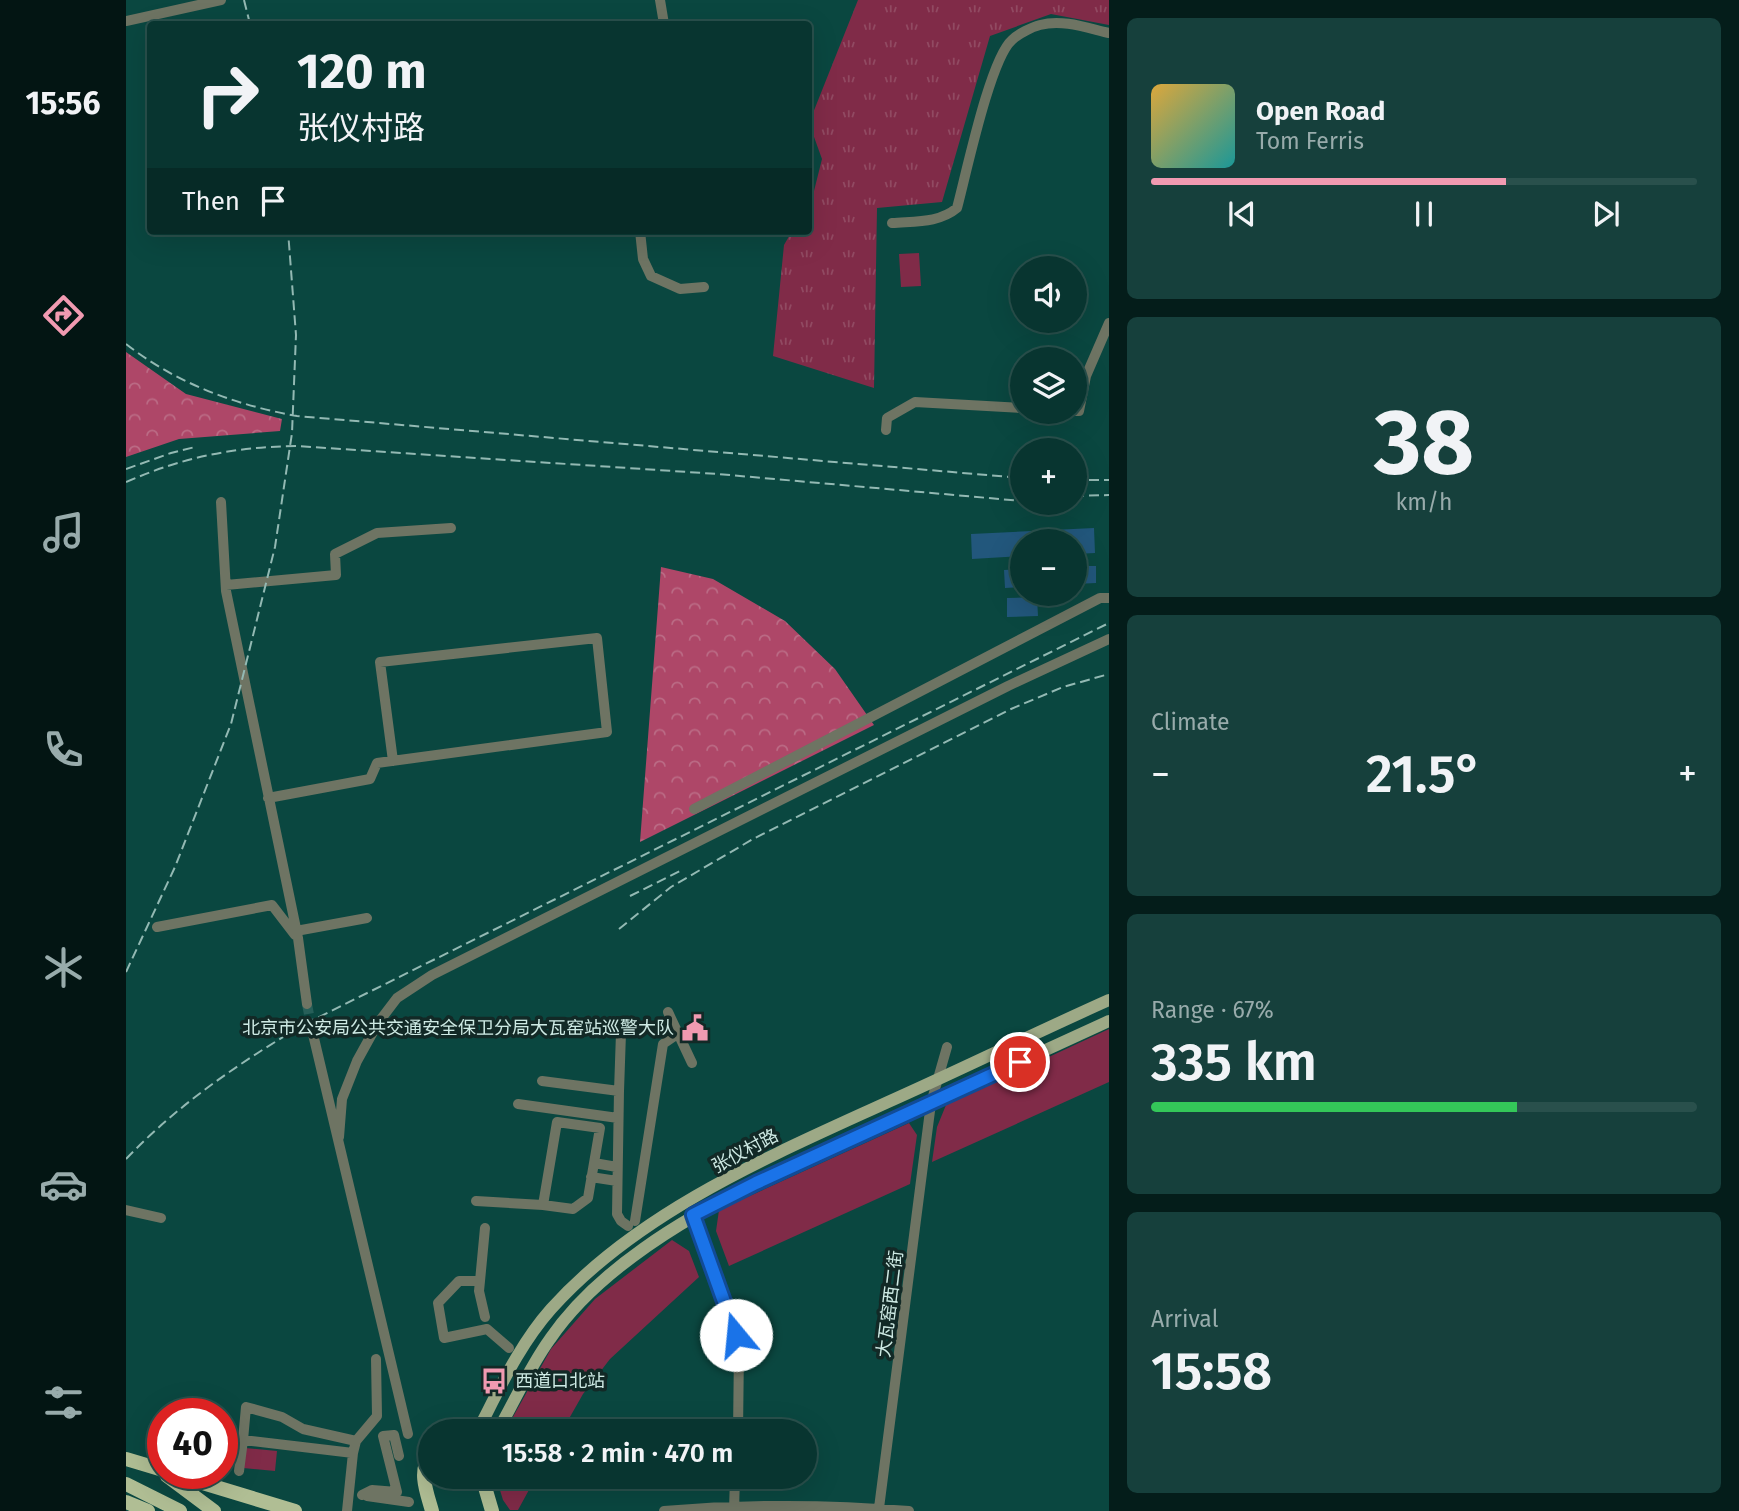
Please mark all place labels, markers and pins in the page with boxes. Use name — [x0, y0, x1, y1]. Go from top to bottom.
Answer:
public building icon: 北京市公安局公共交通安全保卫分局大瓦窑站巡警大队 — [680, 1013, 710, 1043]
place label: 北京市公安局公共交通安全保卫分局大瓦窑站巡警大队 — [242, 1017, 674, 1039]
pin — [990, 1032, 1050, 1092]
bus stop icon: 西道口北站 — [479, 1366, 509, 1396]
place label: 西道口北站 — [515, 1370, 605, 1392]

